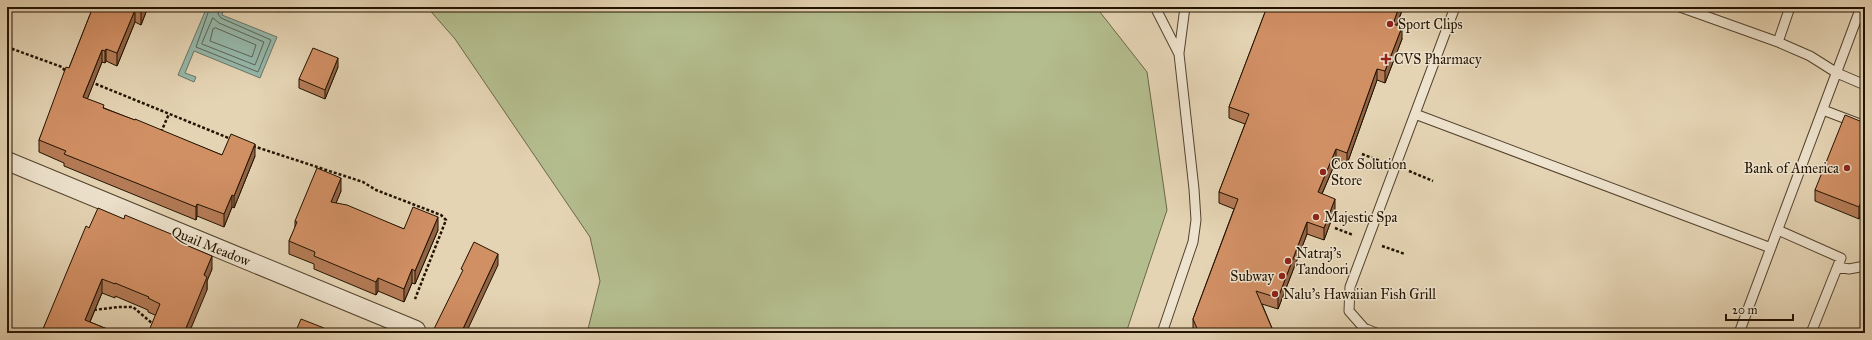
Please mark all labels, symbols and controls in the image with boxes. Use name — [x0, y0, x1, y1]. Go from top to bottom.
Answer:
place label: Sport Clips — [1398, 16, 1463, 33]
marker: Sport Clips — [1385, 19, 1395, 29]
place label: CVS Pharmacy — [1394, 51, 1482, 68]
marker: CVS Pharmacy — [1381, 54, 1391, 64]
place label: Cox Solution Store — [1331, 156, 1407, 189]
place label: Bank of America — [1744, 160, 1839, 177]
marker: Bank of America — [1842, 163, 1852, 173]
marker: Cox Solution Store — [1318, 167, 1328, 177]
place label: Majestic Spa — [1324, 209, 1397, 226]
marker: Majestic Spa — [1311, 212, 1321, 222]
street label: Quail Meadow — [169, 223, 253, 270]
place label: Natraj's Tandoori — [1296, 245, 1349, 278]
marker: Natraj's Tandoori — [1283, 256, 1293, 266]
place label: Subway — [1230, 268, 1274, 285]
marker: Subway — [1277, 271, 1287, 281]
place label: Nalu's Hawaiian Fish Grill — [1283, 286, 1436, 303]
marker: Nalu's Hawaiian Fish Grill — [1270, 289, 1280, 299]
scale bar — [1726, 296, 1793, 322]
text: 20 m — [1732, 303, 1758, 317]

